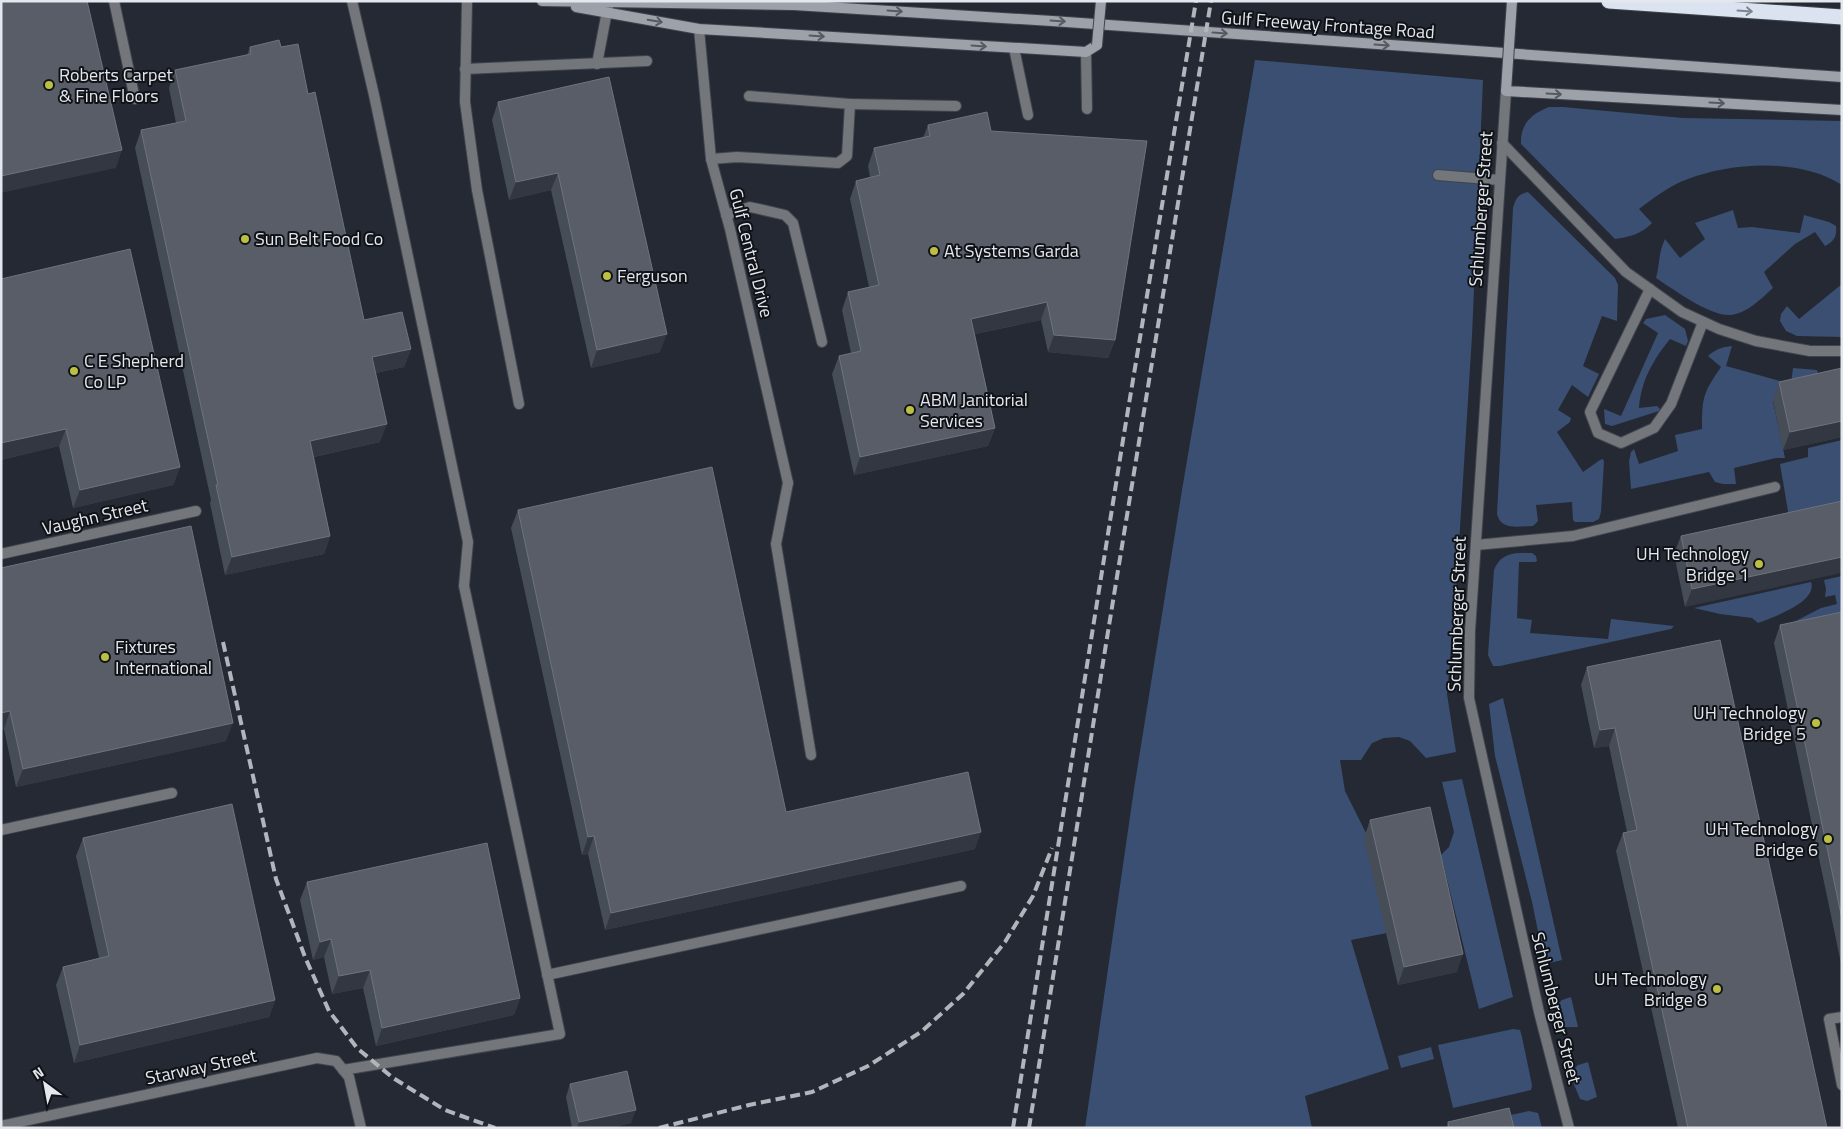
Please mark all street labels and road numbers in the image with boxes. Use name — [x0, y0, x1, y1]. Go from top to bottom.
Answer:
street label: Gulf Freeway Frontage Road — [1220, 4, 1436, 45]
street label: Schlumberger Street — [1462, 130, 1499, 288]
street label: Gulf Central Drive — [722, 186, 781, 320]
street label: Vaughn Street — [39, 491, 151, 542]
street label: Schlumberger Street — [1440, 535, 1473, 692]
street label: Schlumberger Street — [1525, 929, 1589, 1087]
street label: Starway Street — [143, 1041, 260, 1091]

